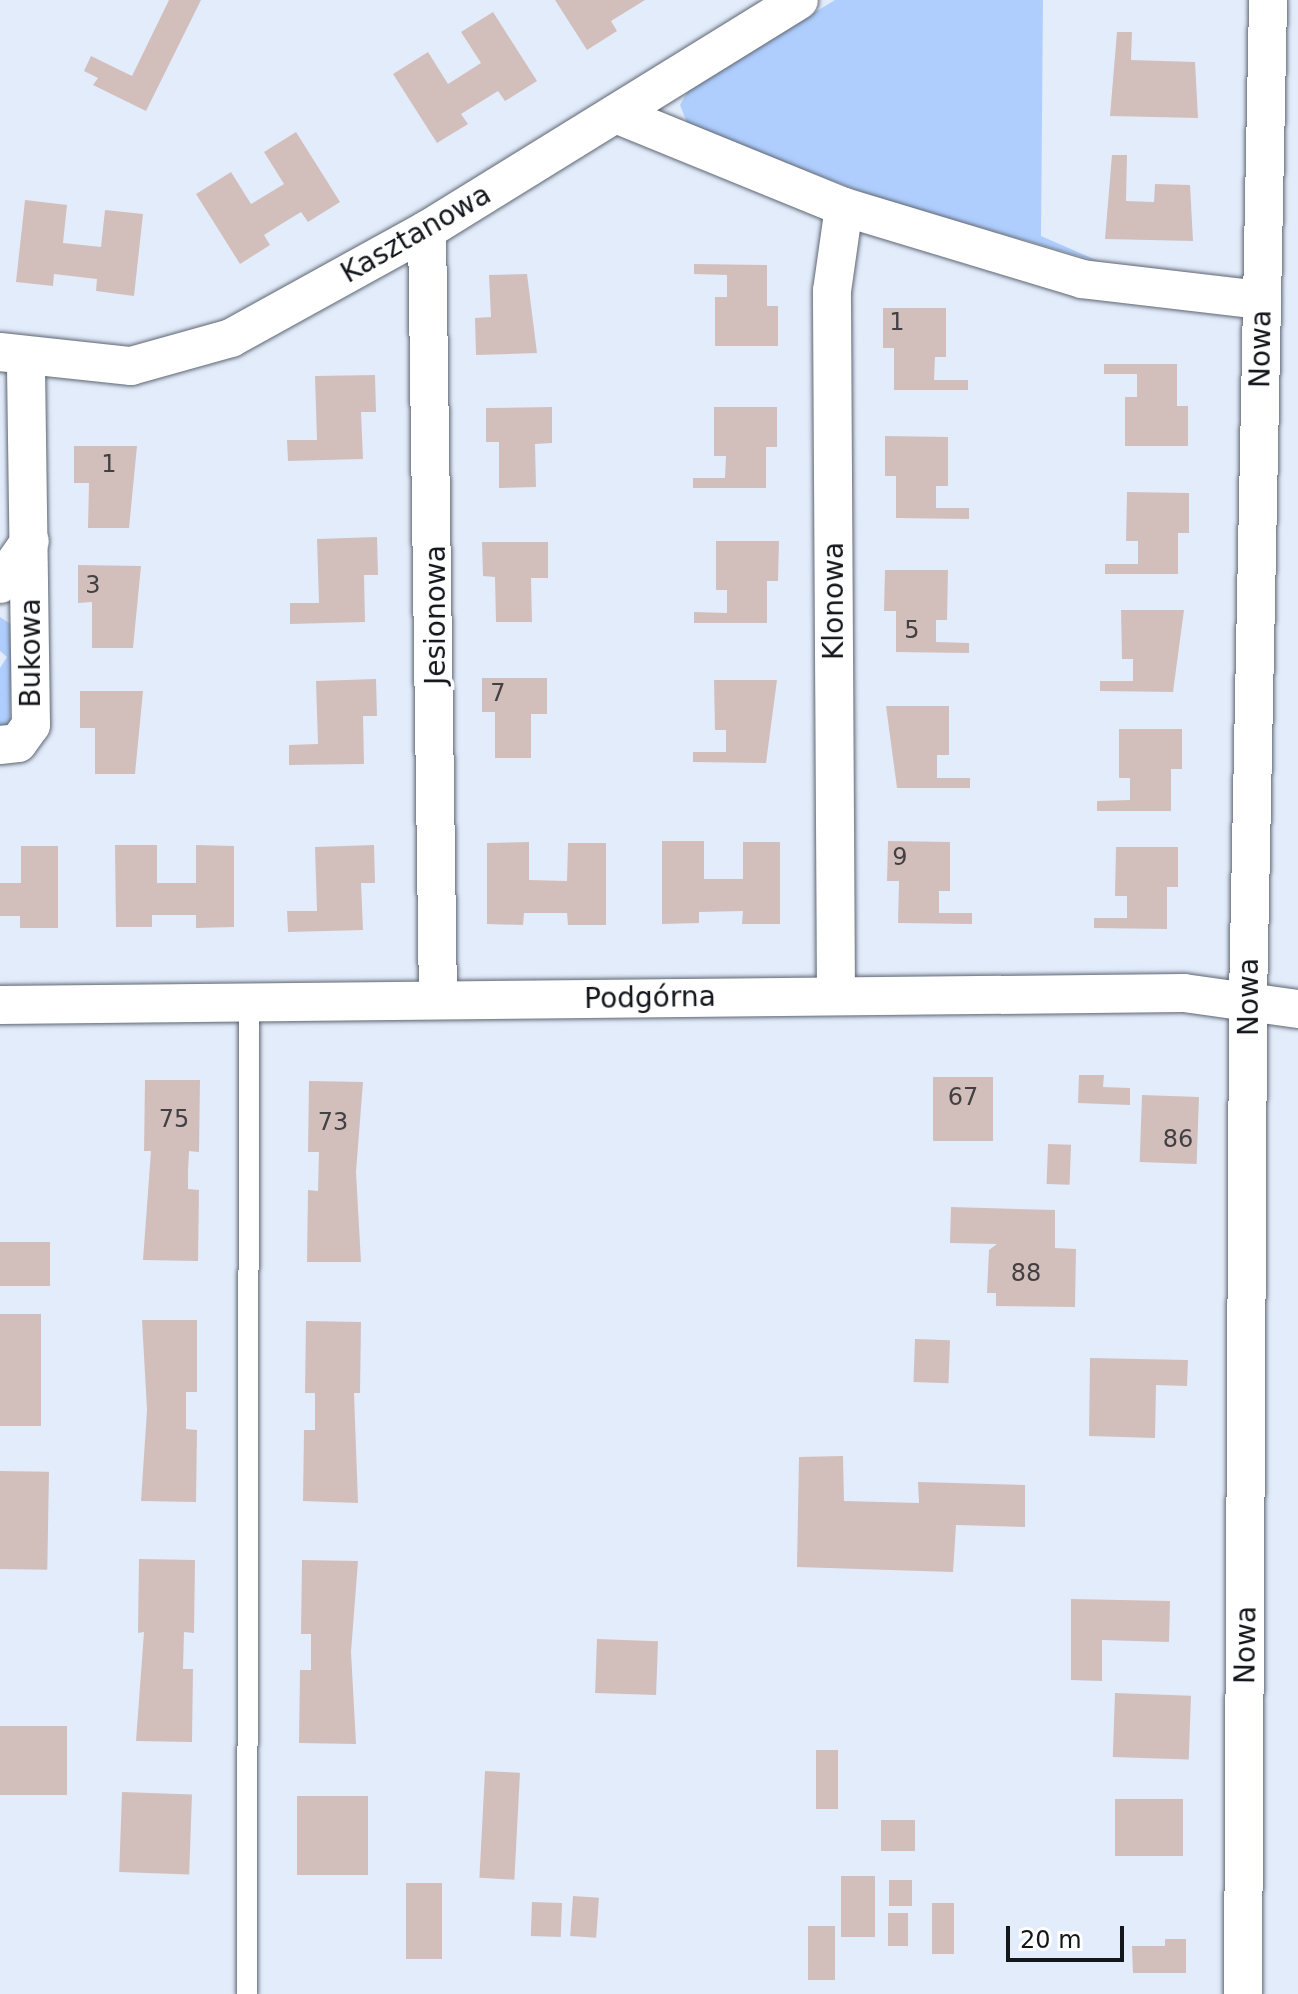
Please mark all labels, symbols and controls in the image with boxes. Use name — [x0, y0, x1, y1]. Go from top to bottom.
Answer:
street label: Kasztanowa — [335, 178, 497, 290]
house number: 1 — [889, 309, 905, 337]
street label: Nowa — [1244, 310, 1278, 388]
house number: 1 — [101, 451, 117, 479]
street label: Klonowa — [817, 542, 851, 660]
street label: Jesionowa — [419, 545, 453, 685]
house number: 3 — [85, 572, 101, 600]
street label: Bukowa — [14, 598, 48, 708]
house number: 5 — [904, 617, 920, 645]
house number: 7 — [490, 680, 506, 708]
house number: 9 — [892, 844, 908, 872]
street label: Nowa — [1232, 958, 1266, 1036]
street label: Podgórna — [584, 980, 716, 1016]
house number: 67 — [948, 1084, 978, 1112]
house number: 75 — [159, 1106, 189, 1134]
house number: 73 — [318, 1109, 348, 1137]
house number: 86 — [1163, 1126, 1193, 1154]
house number: 88 — [1011, 1260, 1041, 1288]
street label: Nowa — [1229, 1606, 1263, 1684]
scale bar — [1010, 1910, 1128, 1960]
text: 20 m — [1020, 1926, 1082, 1954]

